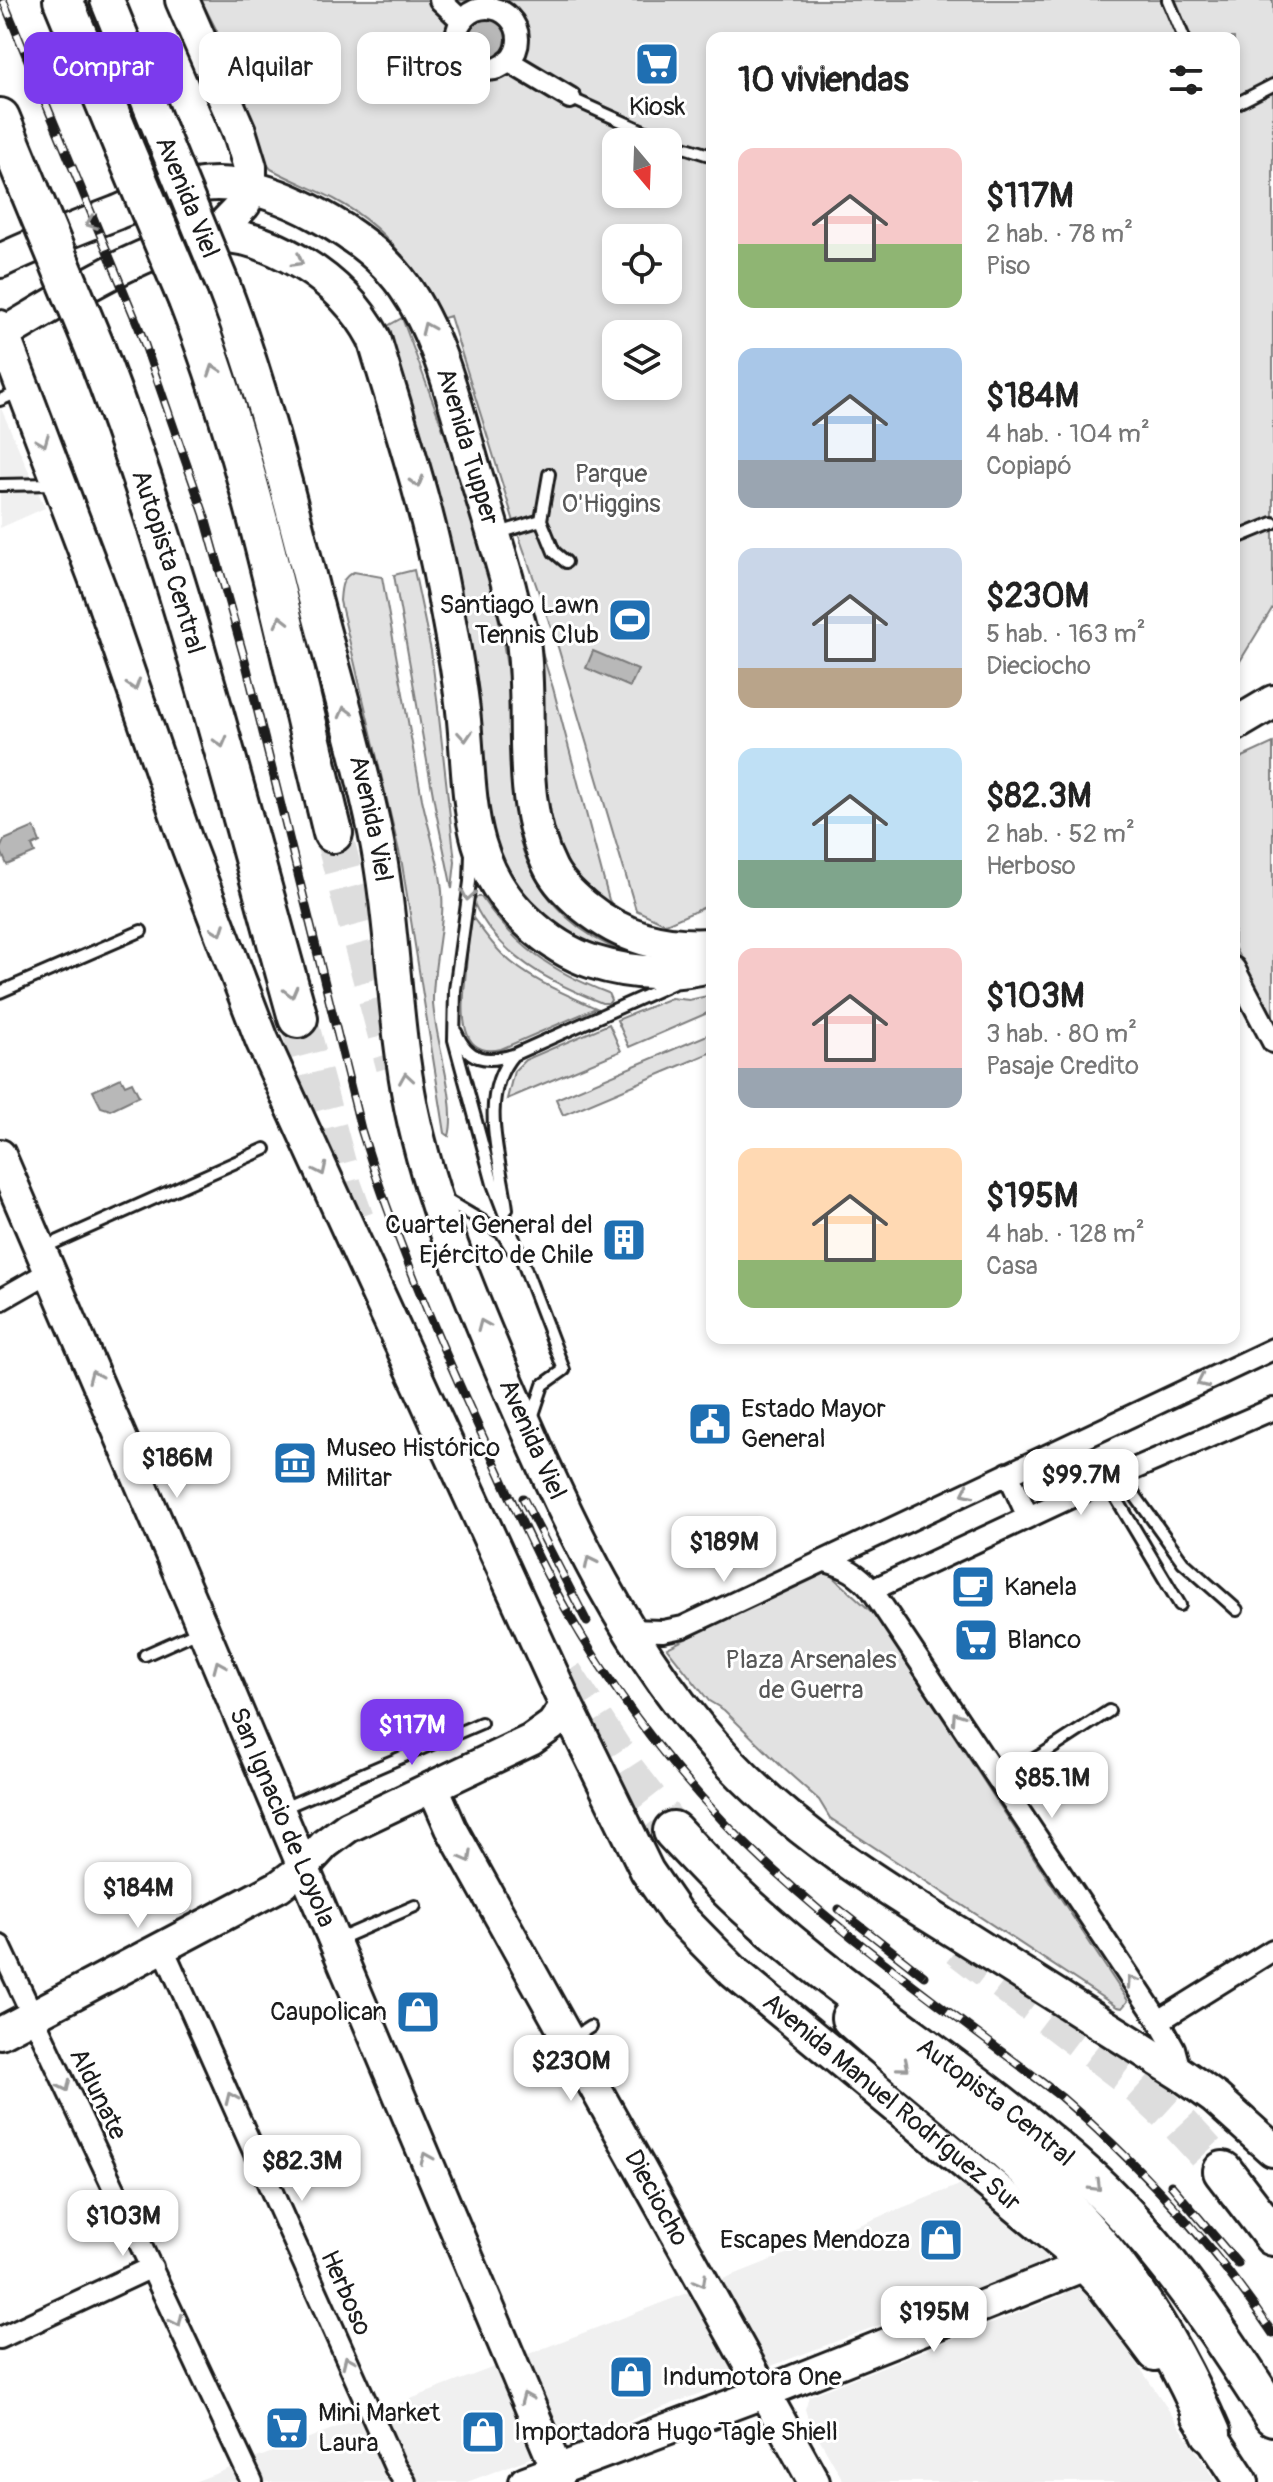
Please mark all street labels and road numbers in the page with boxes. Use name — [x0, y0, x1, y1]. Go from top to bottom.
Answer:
street label: Avenida Viel — [148, 132, 226, 263]
street label: Avenida Tupper — [429, 364, 506, 530]
street label: Autopista Central — [124, 466, 212, 658]
street label: Avenida Viel — [342, 752, 399, 884]
street label: Avenida Viel — [492, 1374, 573, 1505]
street label: San Ignacio de Loyola — [222, 1703, 343, 1932]
street label: Avenida Manuel Rodríguez Sur — [756, 1986, 1028, 2219]
street label: Autopista Central — [910, 2031, 1081, 2174]
street label: Aldunate — [62, 2043, 134, 2145]
street label: Dieciocho — [617, 2144, 696, 2252]
street label: Herboso — [313, 2245, 379, 2341]

